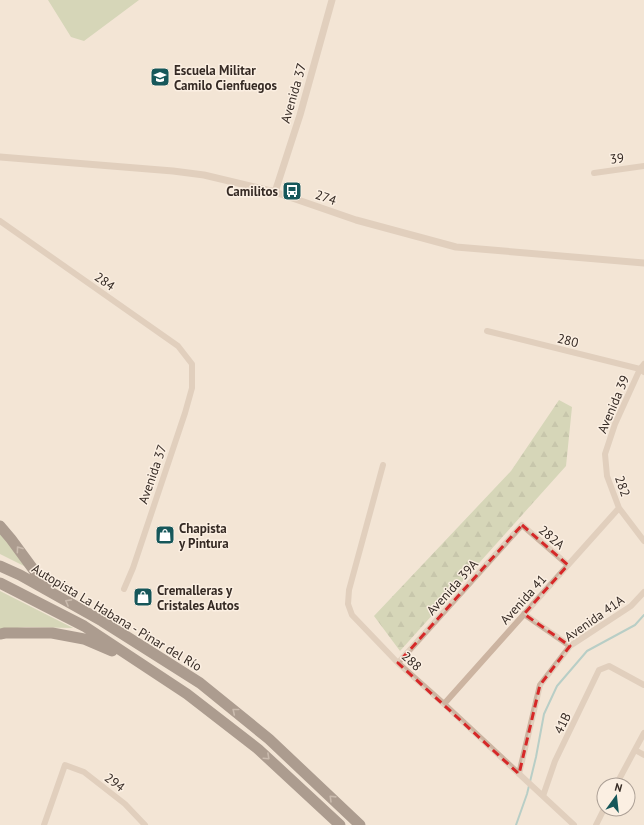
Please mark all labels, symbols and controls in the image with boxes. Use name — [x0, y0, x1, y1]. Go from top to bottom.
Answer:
street label: Avenida 37 — [277, 61, 310, 125]
place label: Escuela Militar Camilo Cienfuegos — [174, 62, 278, 94]
school or university icon: Escuela Militar Camilo Cienfuegos — [149, 66, 171, 88]
street label: 39 — [609, 149, 625, 168]
bus stop icon: Camilitos — [281, 180, 303, 202]
place label: Camilitos — [226, 183, 279, 200]
street label: 274 — [313, 186, 339, 209]
street label: 284 — [91, 268, 118, 294]
street label: 280 — [556, 330, 580, 351]
street label: Avenida 39 — [594, 373, 633, 436]
street label: Avenida 37 — [134, 442, 171, 506]
street label: 282 — [611, 473, 634, 499]
place label: Chapista y Pintura — [178, 520, 229, 552]
street label: 282A — [535, 522, 568, 553]
shop icon: Chapista y Pintura — [154, 524, 176, 546]
one-way arrow — [16, 546, 24, 553]
street label: Avenida 39A — [423, 556, 482, 619]
street label: Autopista La Habana - Pinar del Río — [29, 560, 205, 675]
street label: Avenida 41 — [496, 571, 550, 628]
place label: Cremalleras y Cristales Autos — [157, 582, 240, 614]
shop icon: Cremalleras y Cristales Autos — [132, 586, 154, 608]
street label: Avenida 41A — [561, 591, 628, 645]
one-way arrow — [65, 600, 72, 607]
street label: 288 — [398, 648, 425, 675]
one-way arrow — [233, 709, 240, 716]
street label: 41B — [550, 710, 575, 737]
one-way arrow — [262, 752, 269, 759]
street label: 294 — [101, 769, 128, 796]
north arrow — [596, 777, 636, 817]
text: N — [613, 780, 624, 795]
one-way arrow — [329, 795, 337, 803]

